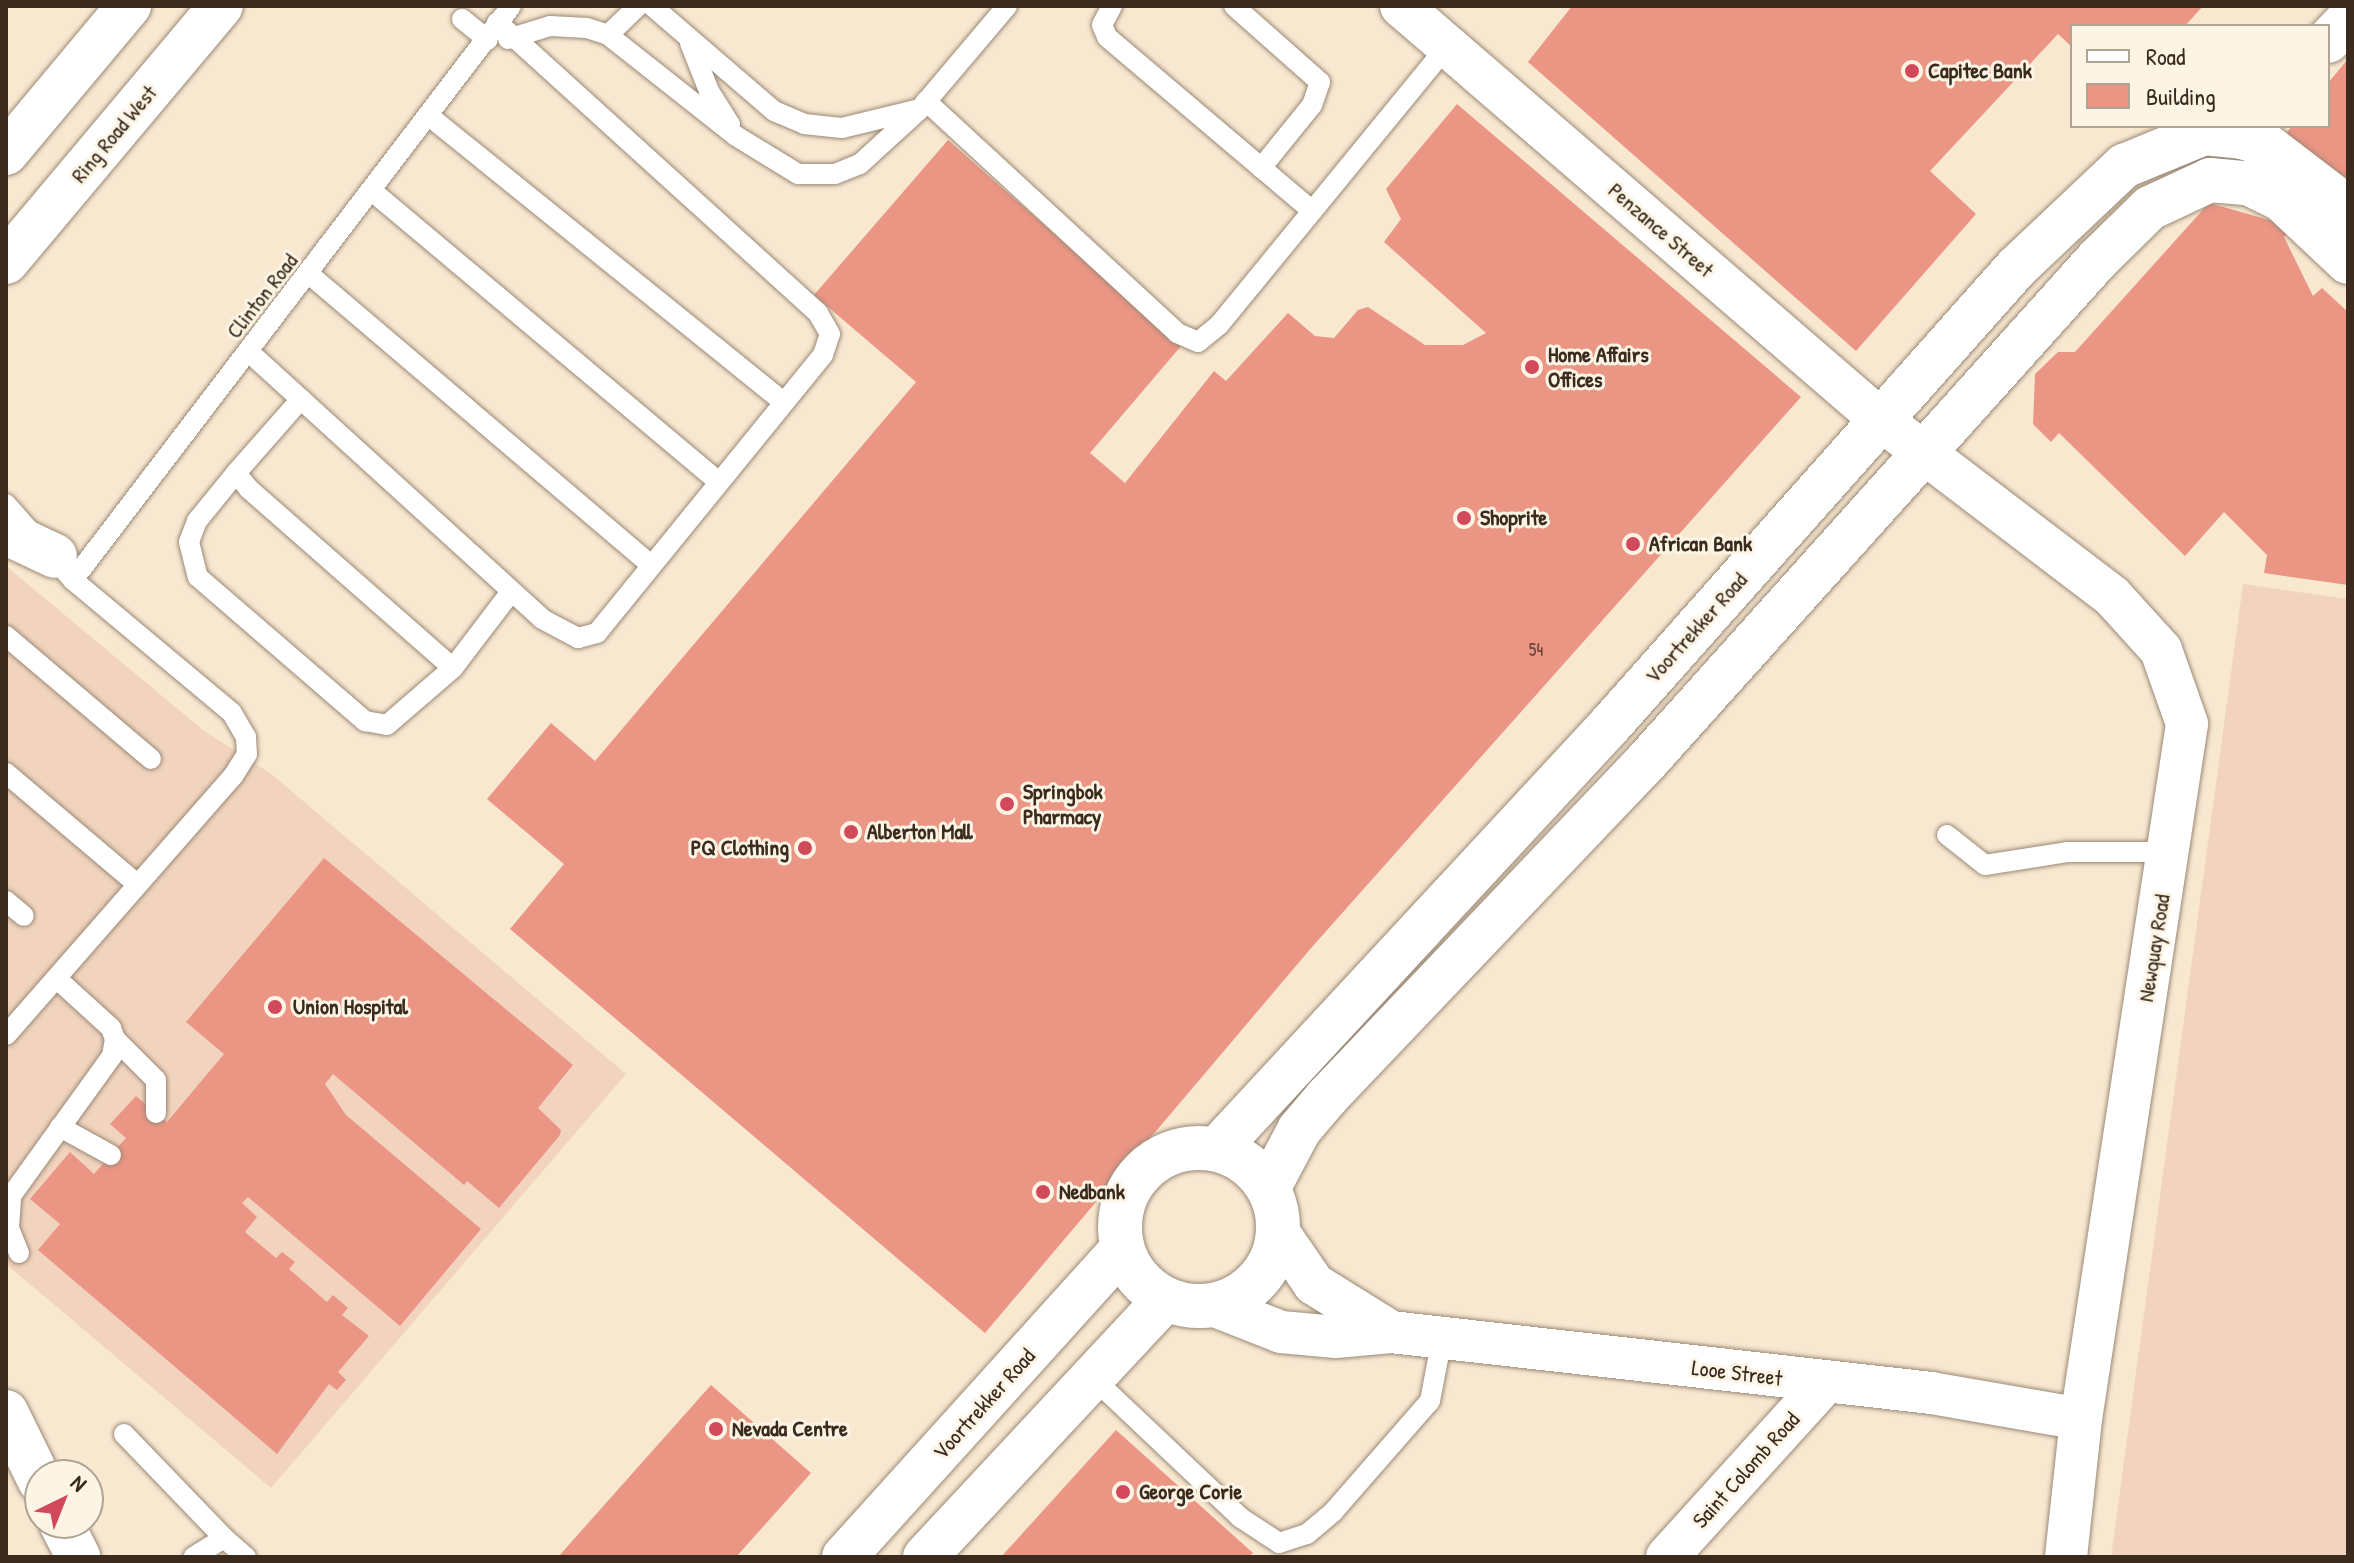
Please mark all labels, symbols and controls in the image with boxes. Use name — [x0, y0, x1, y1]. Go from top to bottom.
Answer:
legend — [2070, 24, 2330, 128]
text: Road — [2146, 40, 2185, 72]
place label: Capitec Bank — [1928, 58, 2032, 84]
marker: Capitec Bank — [1903, 62, 1921, 80]
street label: Ring Road West — [66, 80, 162, 188]
text: Building — [2146, 80, 2216, 112]
street label: Penzance Street — [1603, 177, 1719, 283]
street label: Clinton Road — [221, 248, 303, 344]
place label: Home Affairs Offices — [1548, 341, 1649, 392]
marker: Home Affairs Offices — [1523, 358, 1541, 376]
place label: Shoprite — [1480, 505, 1547, 531]
marker: Shoprite — [1455, 509, 1473, 527]
place label: African Bank — [1649, 531, 1752, 557]
marker: African Bank — [1624, 535, 1642, 553]
street label: Voortrekker Road — [1639, 567, 1753, 689]
house number: 54 — [1529, 639, 1543, 661]
place label: Springbok Pharmacy — [1023, 778, 1103, 830]
marker: Springbok Pharmacy — [998, 795, 1016, 813]
place label: Alberton Mall — [867, 819, 973, 845]
marker: Alberton Mall — [842, 823, 860, 841]
place label: PQ Clothing — [691, 835, 789, 861]
marker: PQ Clothing — [796, 839, 814, 857]
street label: Newquay Road — [2132, 892, 2176, 1004]
place label: Union Hospital — [293, 994, 408, 1020]
marker: Union Hospital — [264, 996, 286, 1018]
place label: Nedbank — [1059, 1179, 1125, 1205]
marker: Nedbank — [1034, 1183, 1052, 1201]
street label: Voortrekker Road — [927, 1343, 1041, 1465]
street label: Looe Street — [1690, 1354, 1784, 1392]
street label: Saint Colomb Road — [1687, 1407, 1805, 1533]
place label: Nevada Centre — [732, 1416, 848, 1442]
marker: Nevada Centre — [707, 1420, 725, 1438]
north arrow — [24, 1459, 104, 1539]
text: N — [64, 1468, 94, 1498]
place label: George Corie — [1139, 1479, 1242, 1505]
marker: George Corie — [1114, 1483, 1132, 1501]

